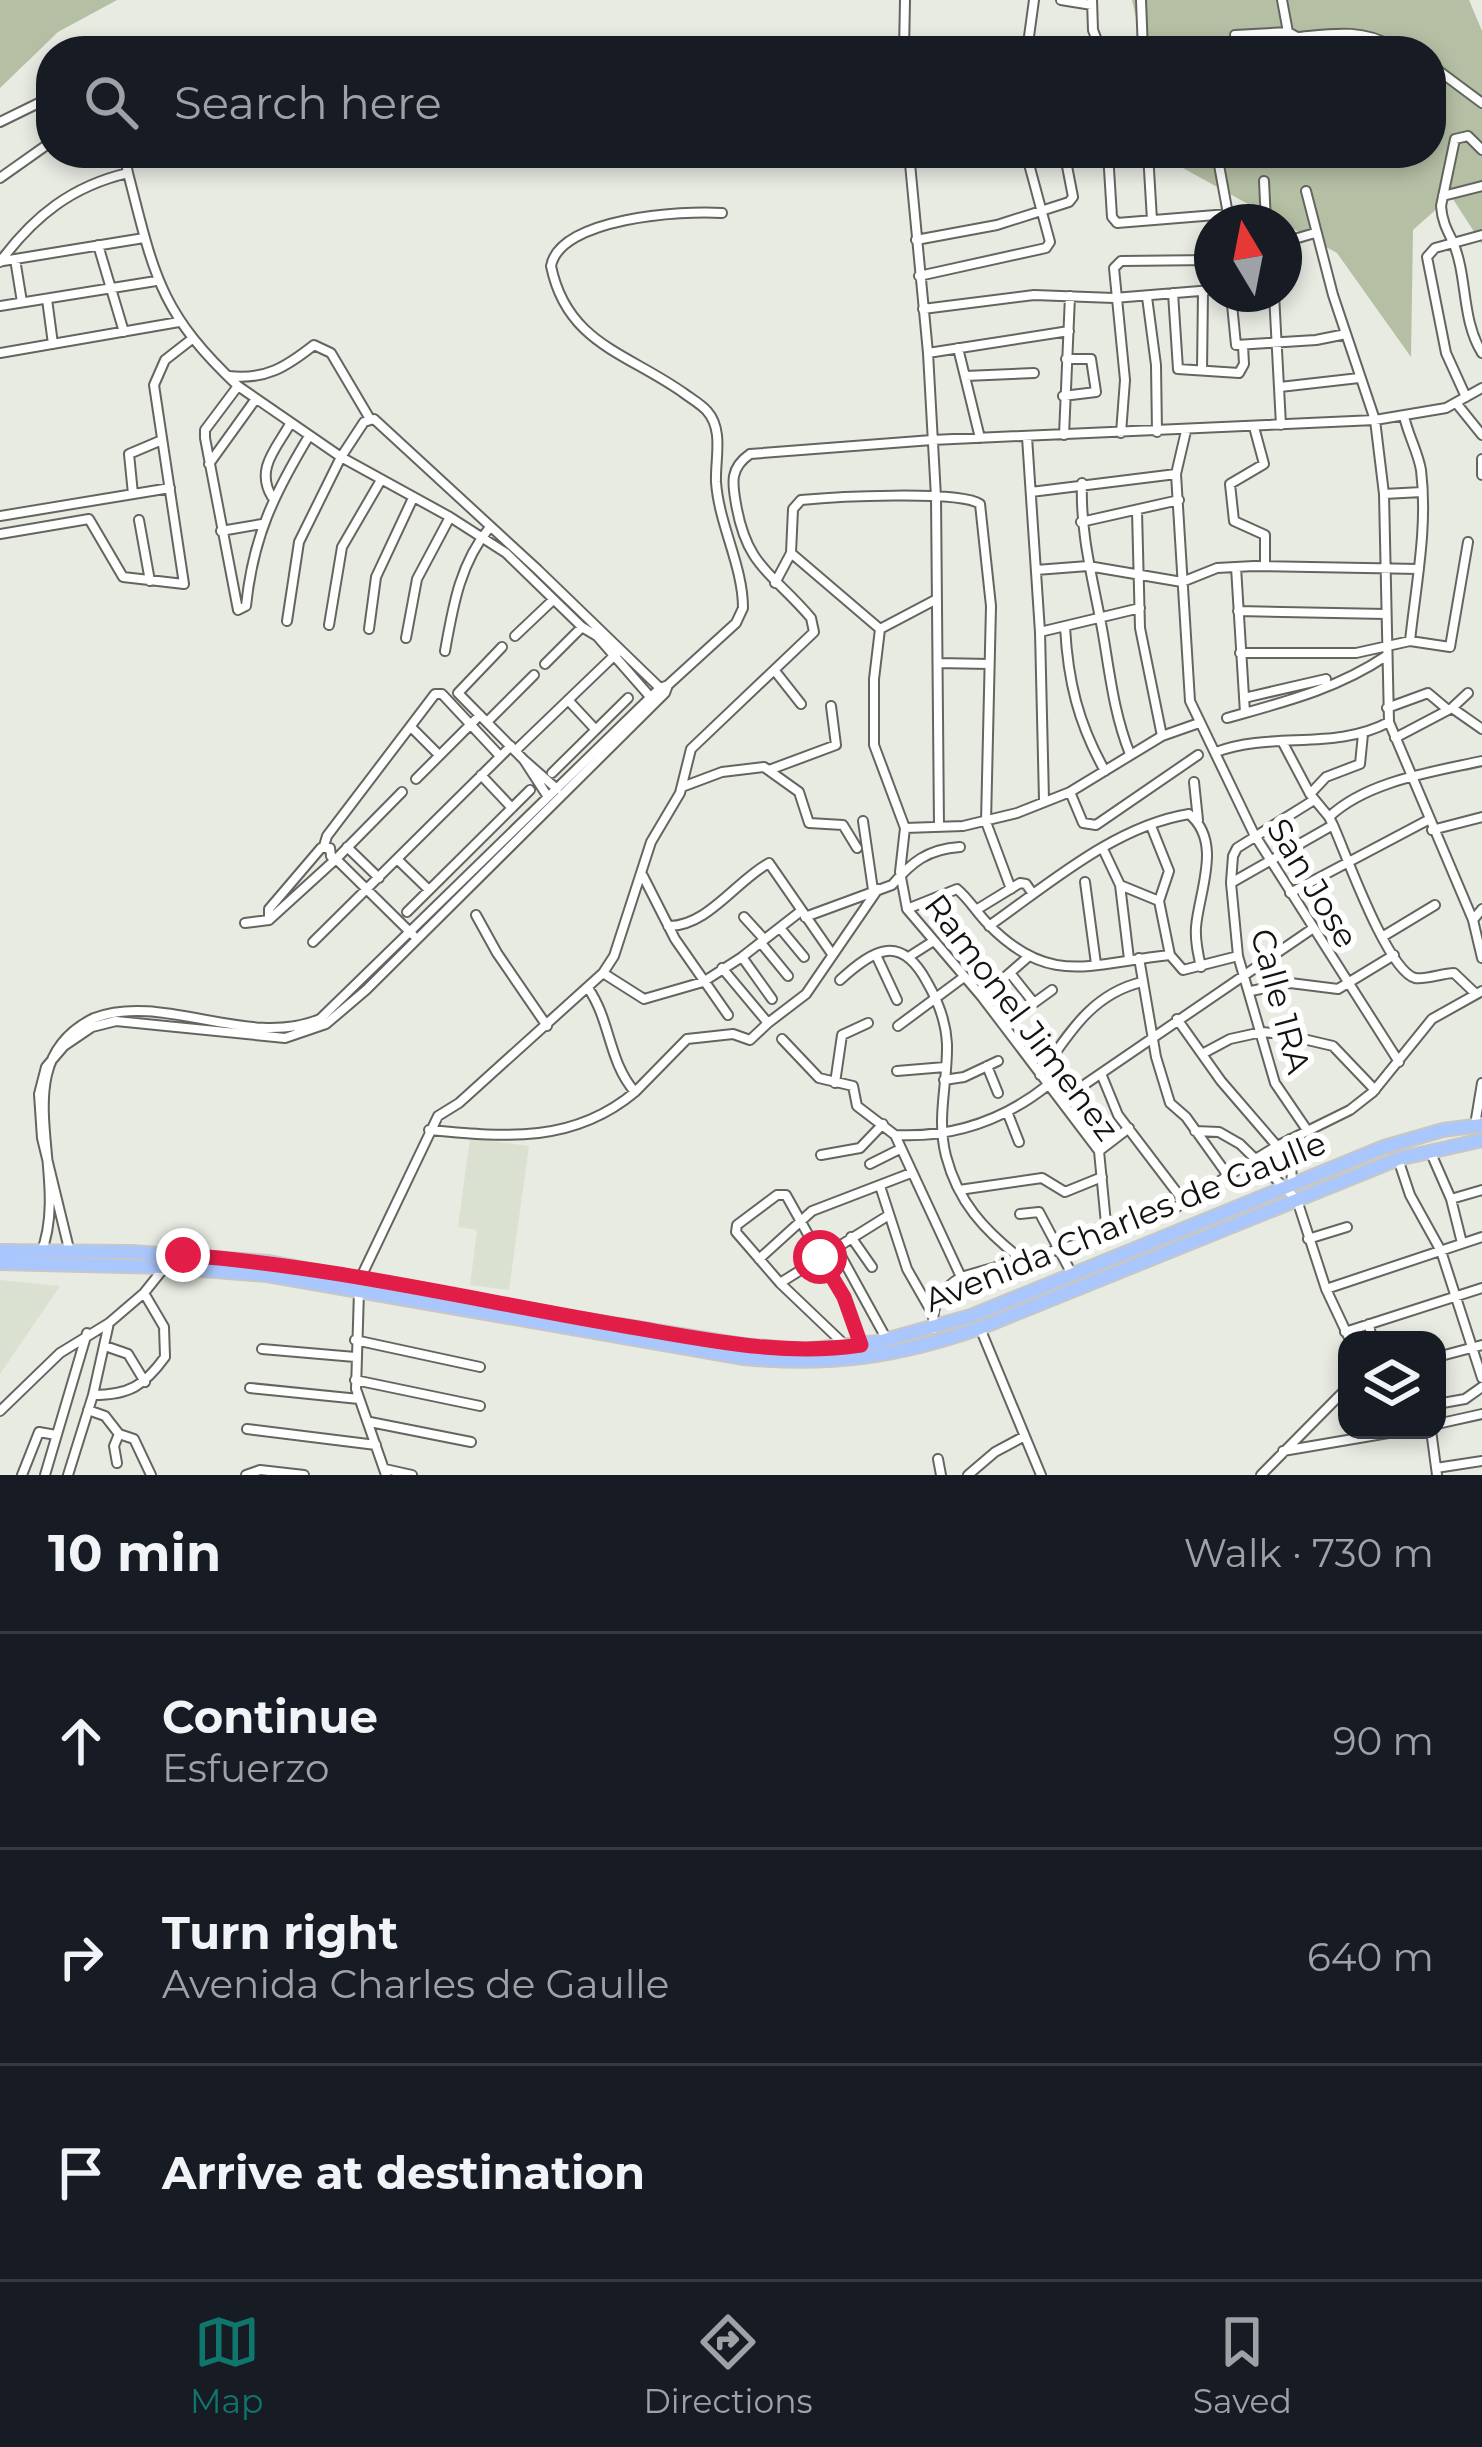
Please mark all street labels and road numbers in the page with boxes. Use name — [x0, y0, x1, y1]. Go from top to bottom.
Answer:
street label: San Jose — [1259, 811, 1367, 955]
street label: Ramonel Jimenez — [916, 886, 1128, 1148]
street label: Calle 1RA — [1242, 924, 1320, 1078]
street label: Avenida Charles de Gaulle — [918, 1122, 1332, 1320]

